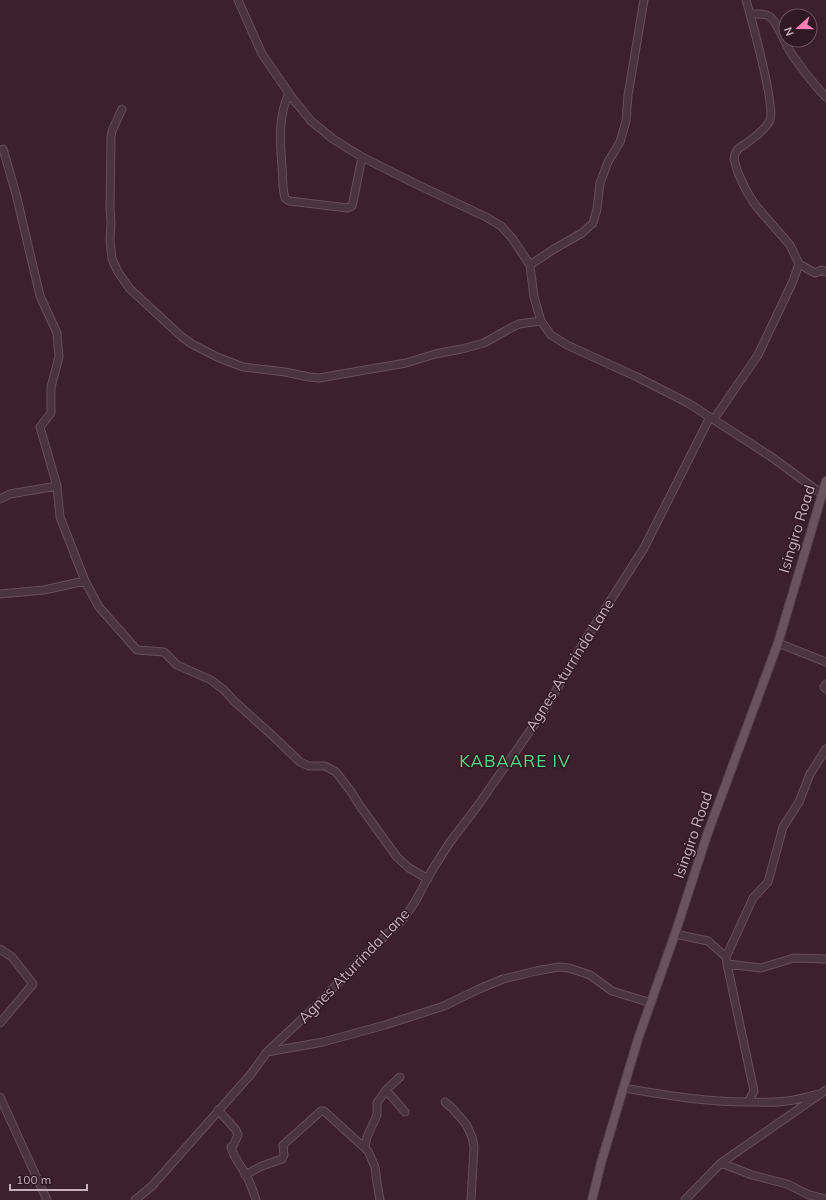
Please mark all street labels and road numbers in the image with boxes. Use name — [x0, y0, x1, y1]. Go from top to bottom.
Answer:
street label: Isingiro Road — [774, 483, 819, 575]
street label: Agnes Aturrinda Lane — [521, 595, 618, 734]
street label: Isingiro Road — [669, 789, 716, 881]
street label: Agnes Aturrinda Lane — [294, 904, 413, 1027]

